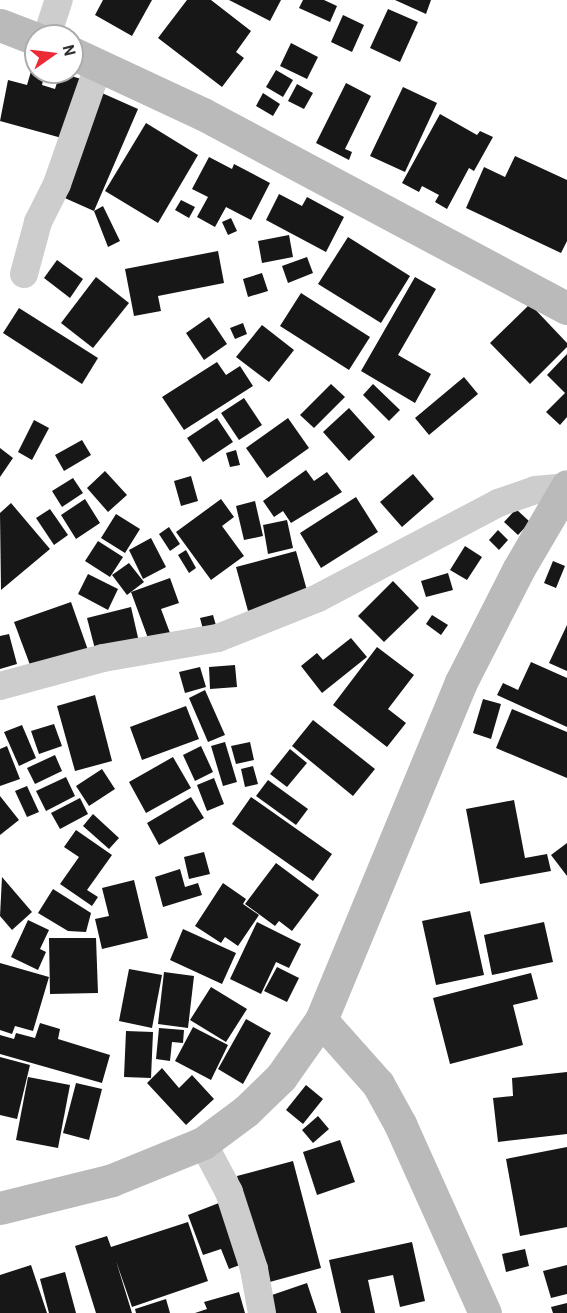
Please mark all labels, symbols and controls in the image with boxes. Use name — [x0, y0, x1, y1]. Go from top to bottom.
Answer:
north arrow — [24, 24, 84, 84]
text: N — [60, 43, 81, 57]

